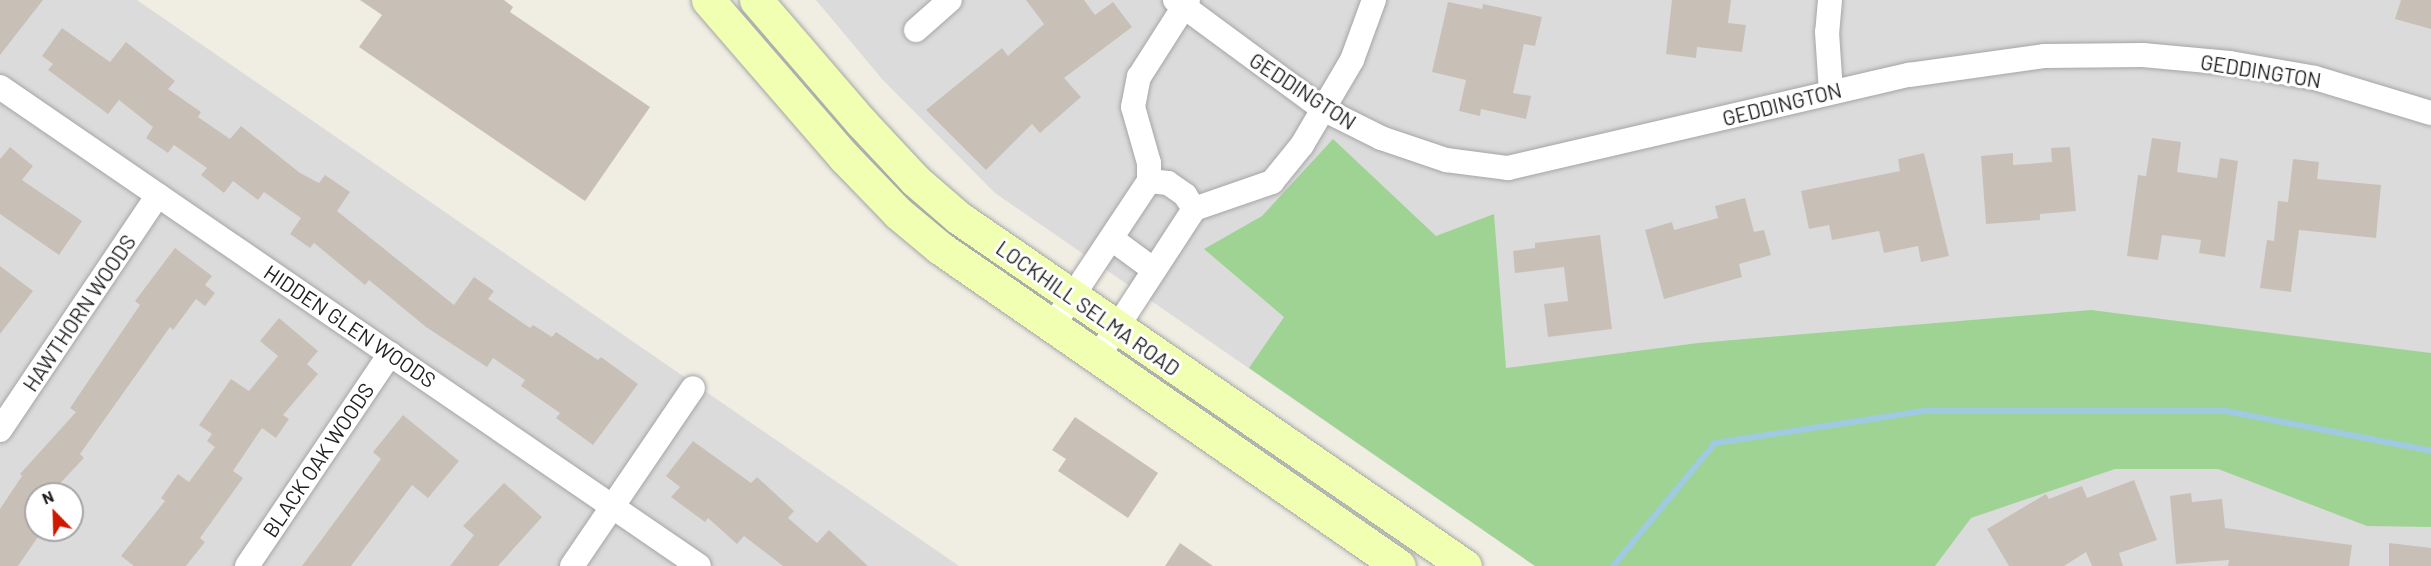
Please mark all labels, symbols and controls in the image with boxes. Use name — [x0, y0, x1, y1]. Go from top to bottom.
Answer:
street label: GEDDINGTON — [1245, 47, 1361, 135]
street label: GEDDINGTON — [2199, 49, 2323, 93]
street label: GEDDINGTON — [1720, 77, 1844, 131]
street label: HAWTHORN WOODS — [17, 230, 141, 396]
street label: LOCKHILL SELMA ROAD — [991, 235, 1185, 381]
street label: HIDDEN GLEN WOODS — [259, 259, 441, 393]
street label: BLACK OAK WOODS — [257, 378, 379, 542]
north arrow — [24, 482, 84, 542]
text: N — [39, 486, 56, 508]

